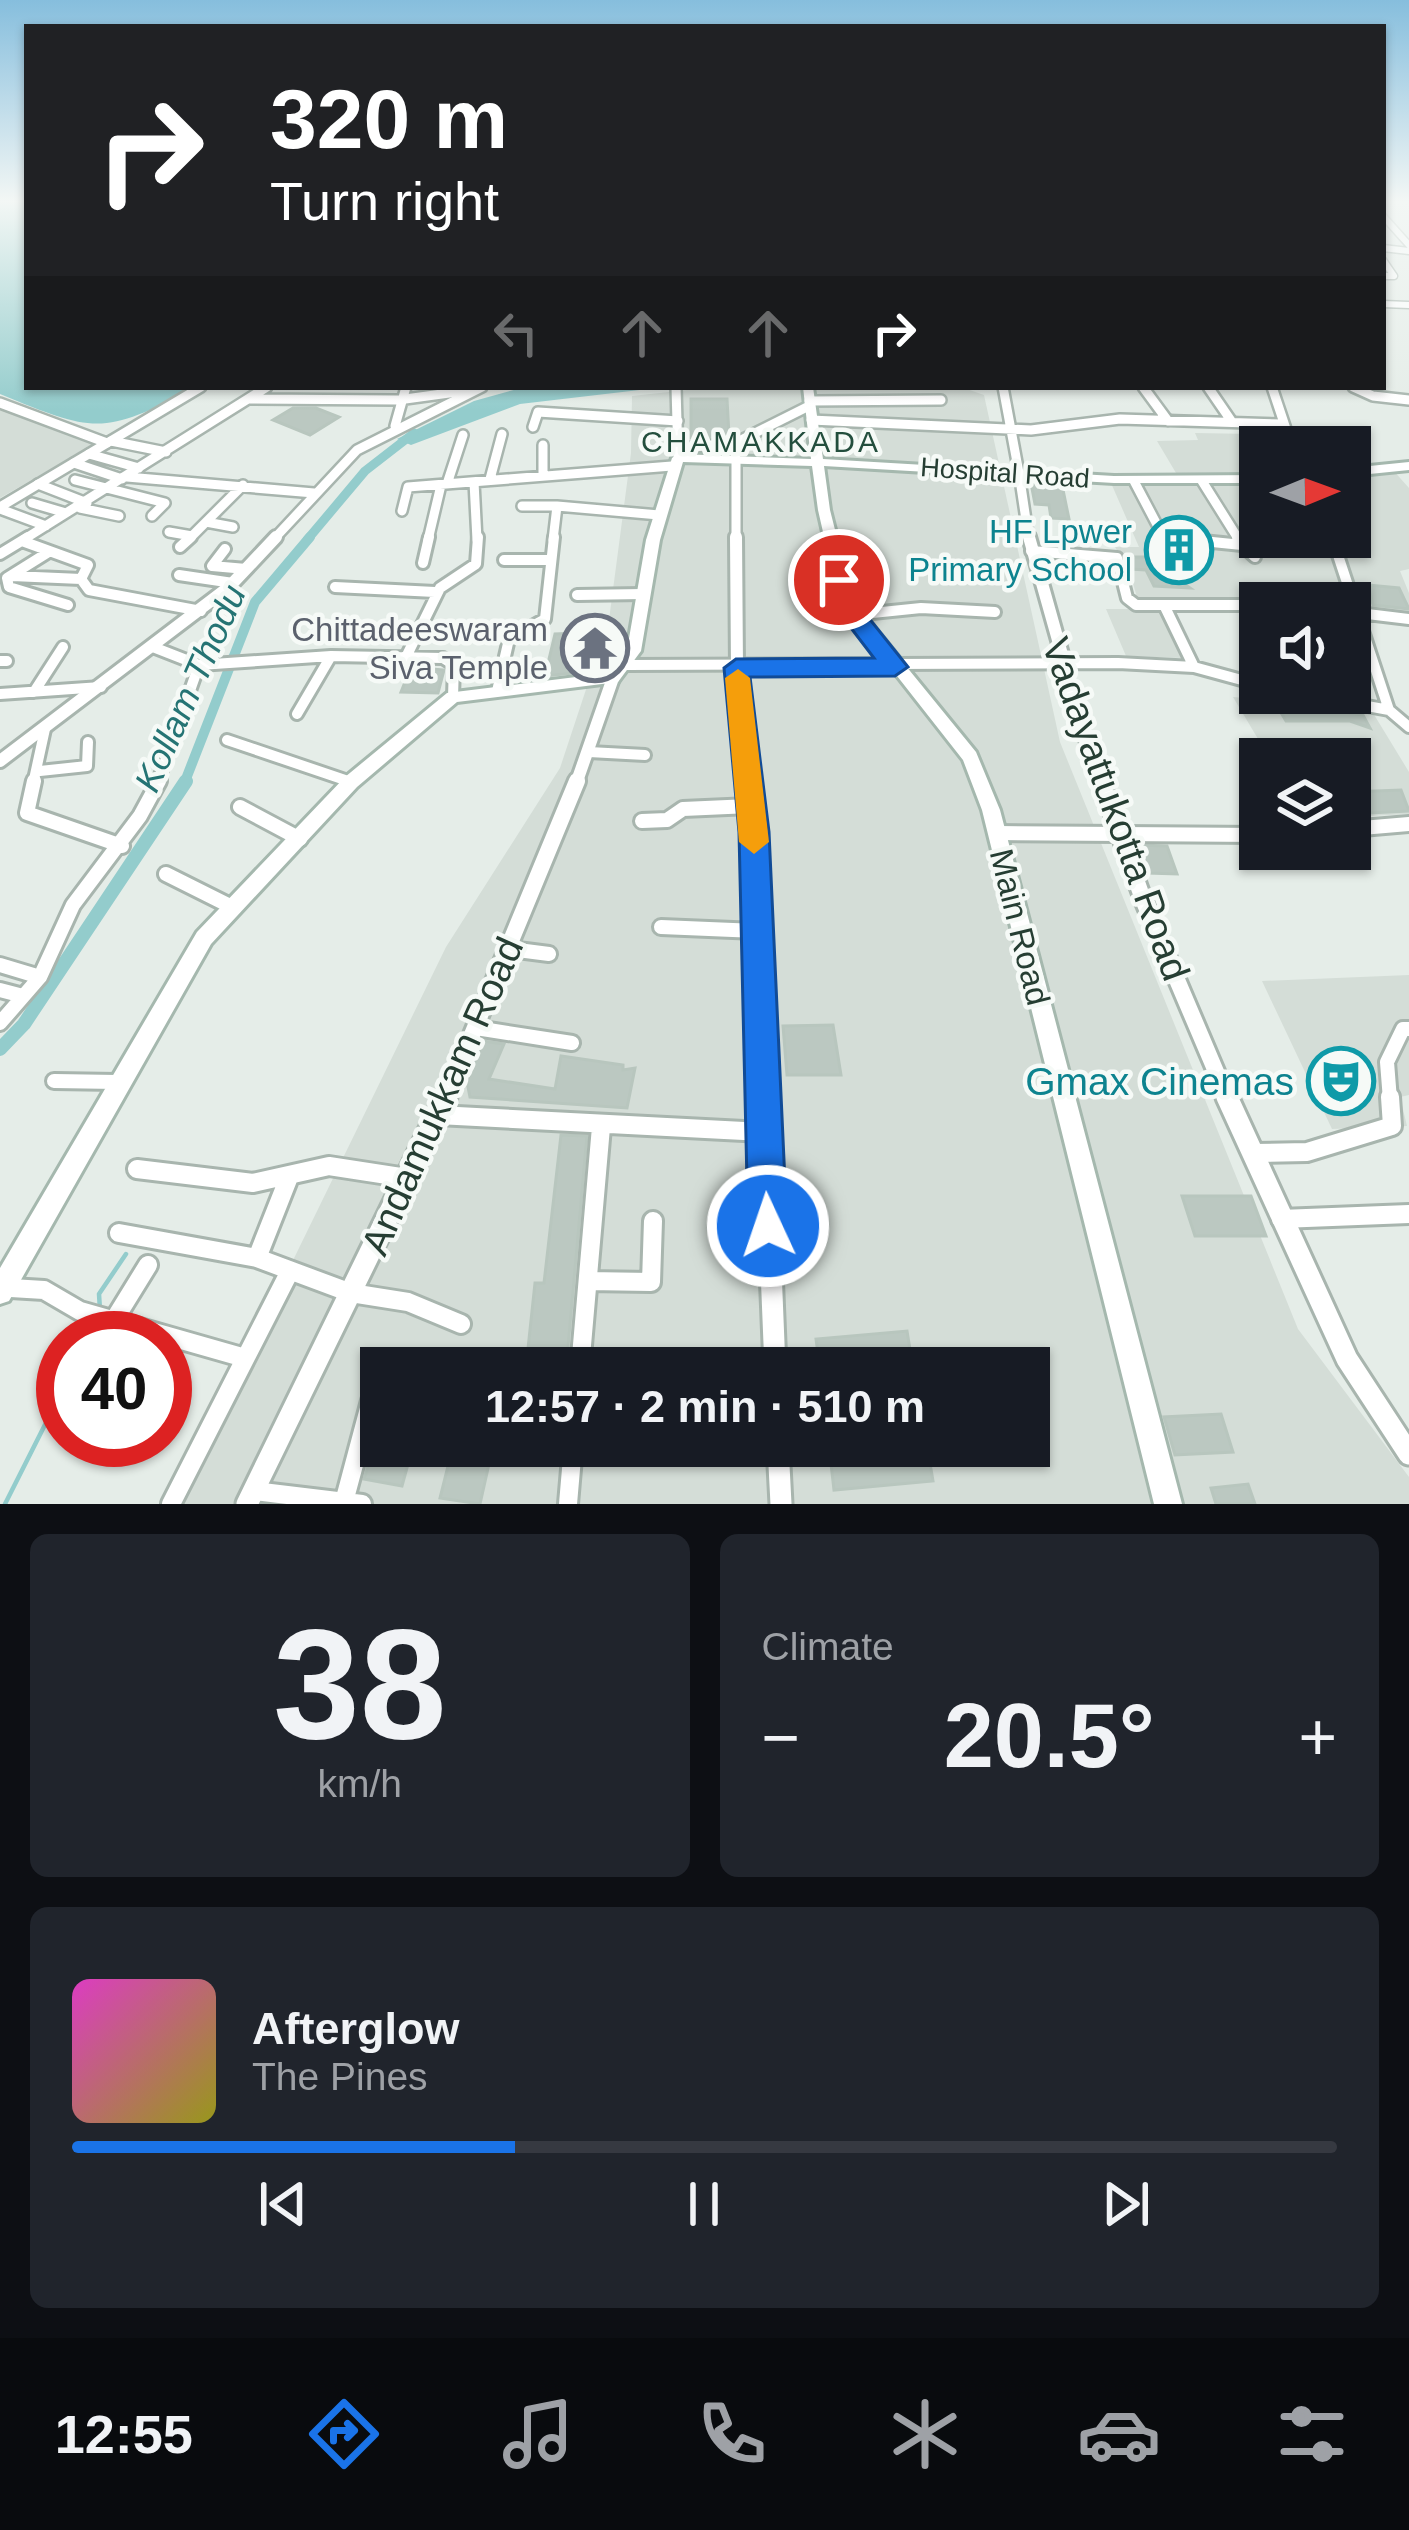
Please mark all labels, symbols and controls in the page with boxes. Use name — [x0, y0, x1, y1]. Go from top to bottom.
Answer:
icon: right — [72, 72, 228, 228]
text: 320 m — [270, 72, 508, 166]
text: Turn right — [270, 171, 499, 231]
icon: left — [483, 300, 549, 366]
icon: ahead — [609, 300, 675, 366]
icon: ahead — [735, 300, 801, 366]
icon: right — [861, 300, 927, 366]
district label: CHAMAKKADA — [641, 425, 881, 458]
north arrow — [1239, 426, 1371, 558]
map controls — [1239, 426, 1371, 870]
street label: Hospital Road — [919, 452, 1091, 494]
place label: HF Lpwer Primary School — [908, 513, 1132, 588]
building icon: HF Lpwer Primary School — [1144, 515, 1214, 585]
pin — [788, 529, 890, 631]
icon: arrive — [806, 547, 872, 613]
water label: Kollam Thodu — [126, 578, 254, 798]
button: sound — [1239, 582, 1371, 714]
place label: Chittadeeswaram Siva Temple — [291, 611, 548, 686]
temple icon: Chittadeeswaram Siva Temple — [560, 613, 630, 683]
street label: Vadayattukotta Road — [1034, 632, 1198, 986]
button: layers — [1239, 738, 1371, 870]
street label: Main Road — [983, 845, 1057, 1009]
street label: Andamukkam Road — [353, 931, 531, 1261]
theatre icon: Gmax Cinemas — [1306, 1046, 1376, 1116]
place label: Gmax Cinemas — [1025, 1060, 1294, 1103]
position arrow — [705, 1163, 831, 1289]
speed limit sign: 40 — [36, 1311, 192, 1467]
text: 12:57 · 2 min · 510 m — [485, 1381, 925, 1432]
text: 38 — [273, 1597, 447, 1771]
text: Climate — [762, 1625, 894, 1668]
text: 20.5° — [944, 1686, 1155, 1786]
text: − — [762, 1700, 800, 1774]
text: + — [1298, 1700, 1337, 1774]
text: km/h — [317, 1762, 402, 1805]
text: Afterglow — [252, 2003, 460, 2054]
text: The Pines — [252, 2055, 428, 2098]
icon: previous — [250, 2171, 316, 2237]
icon: pause — [671, 2171, 737, 2237]
icon: next — [1093, 2171, 1159, 2237]
icon: directions — [302, 2392, 386, 2476]
icon: music — [496, 2392, 580, 2476]
icon: phone — [690, 2392, 774, 2476]
icon: climate — [883, 2392, 967, 2476]
icon: car — [1077, 2392, 1161, 2476]
icon: filters — [1270, 2392, 1354, 2476]
text: 12:55 — [55, 2404, 193, 2464]

